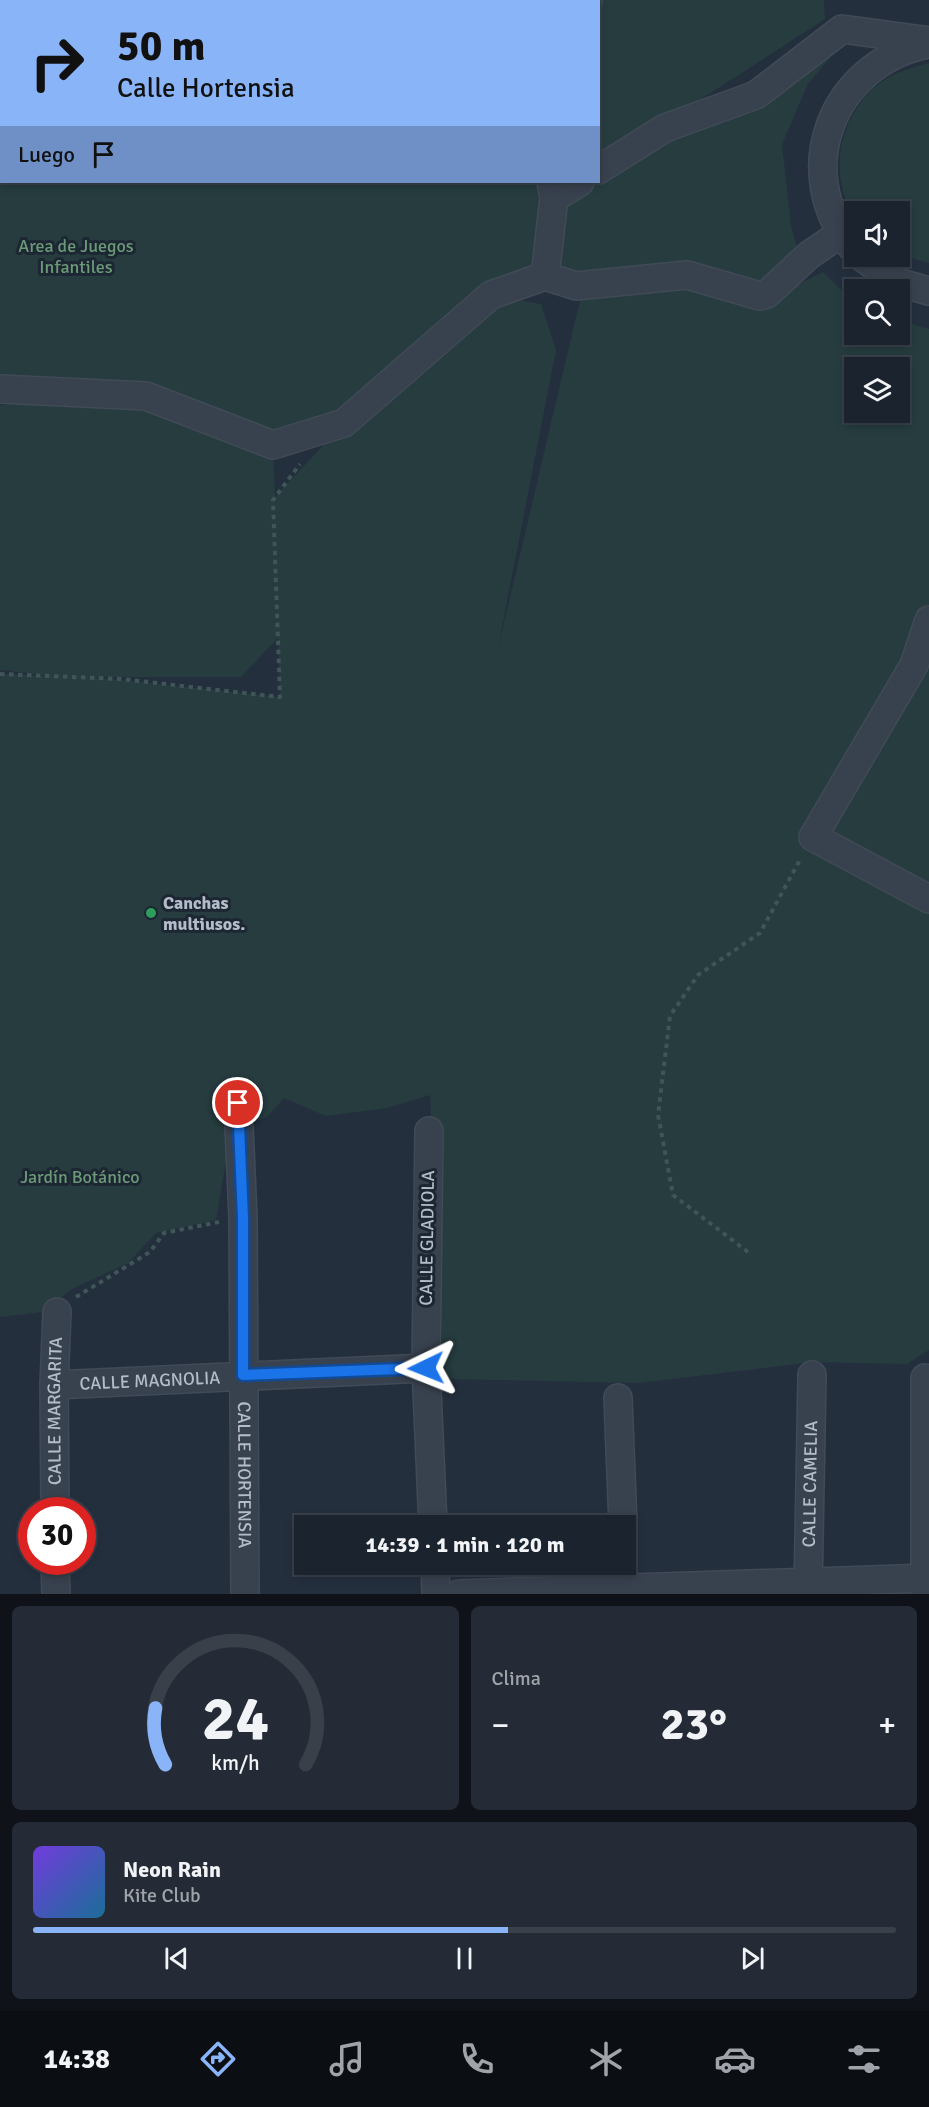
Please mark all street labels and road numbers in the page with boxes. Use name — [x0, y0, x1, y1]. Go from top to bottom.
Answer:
street label: CALLE GLADIOLA — [415, 1170, 439, 1306]
street label: CALLE MARGARITA — [43, 1337, 67, 1485]
street label: CALLE MAGNOLIA — [79, 1366, 221, 1395]
street label: CALLE HORTENSIA — [233, 1401, 256, 1548]
street label: CALLE CAMELIA — [798, 1420, 822, 1548]

